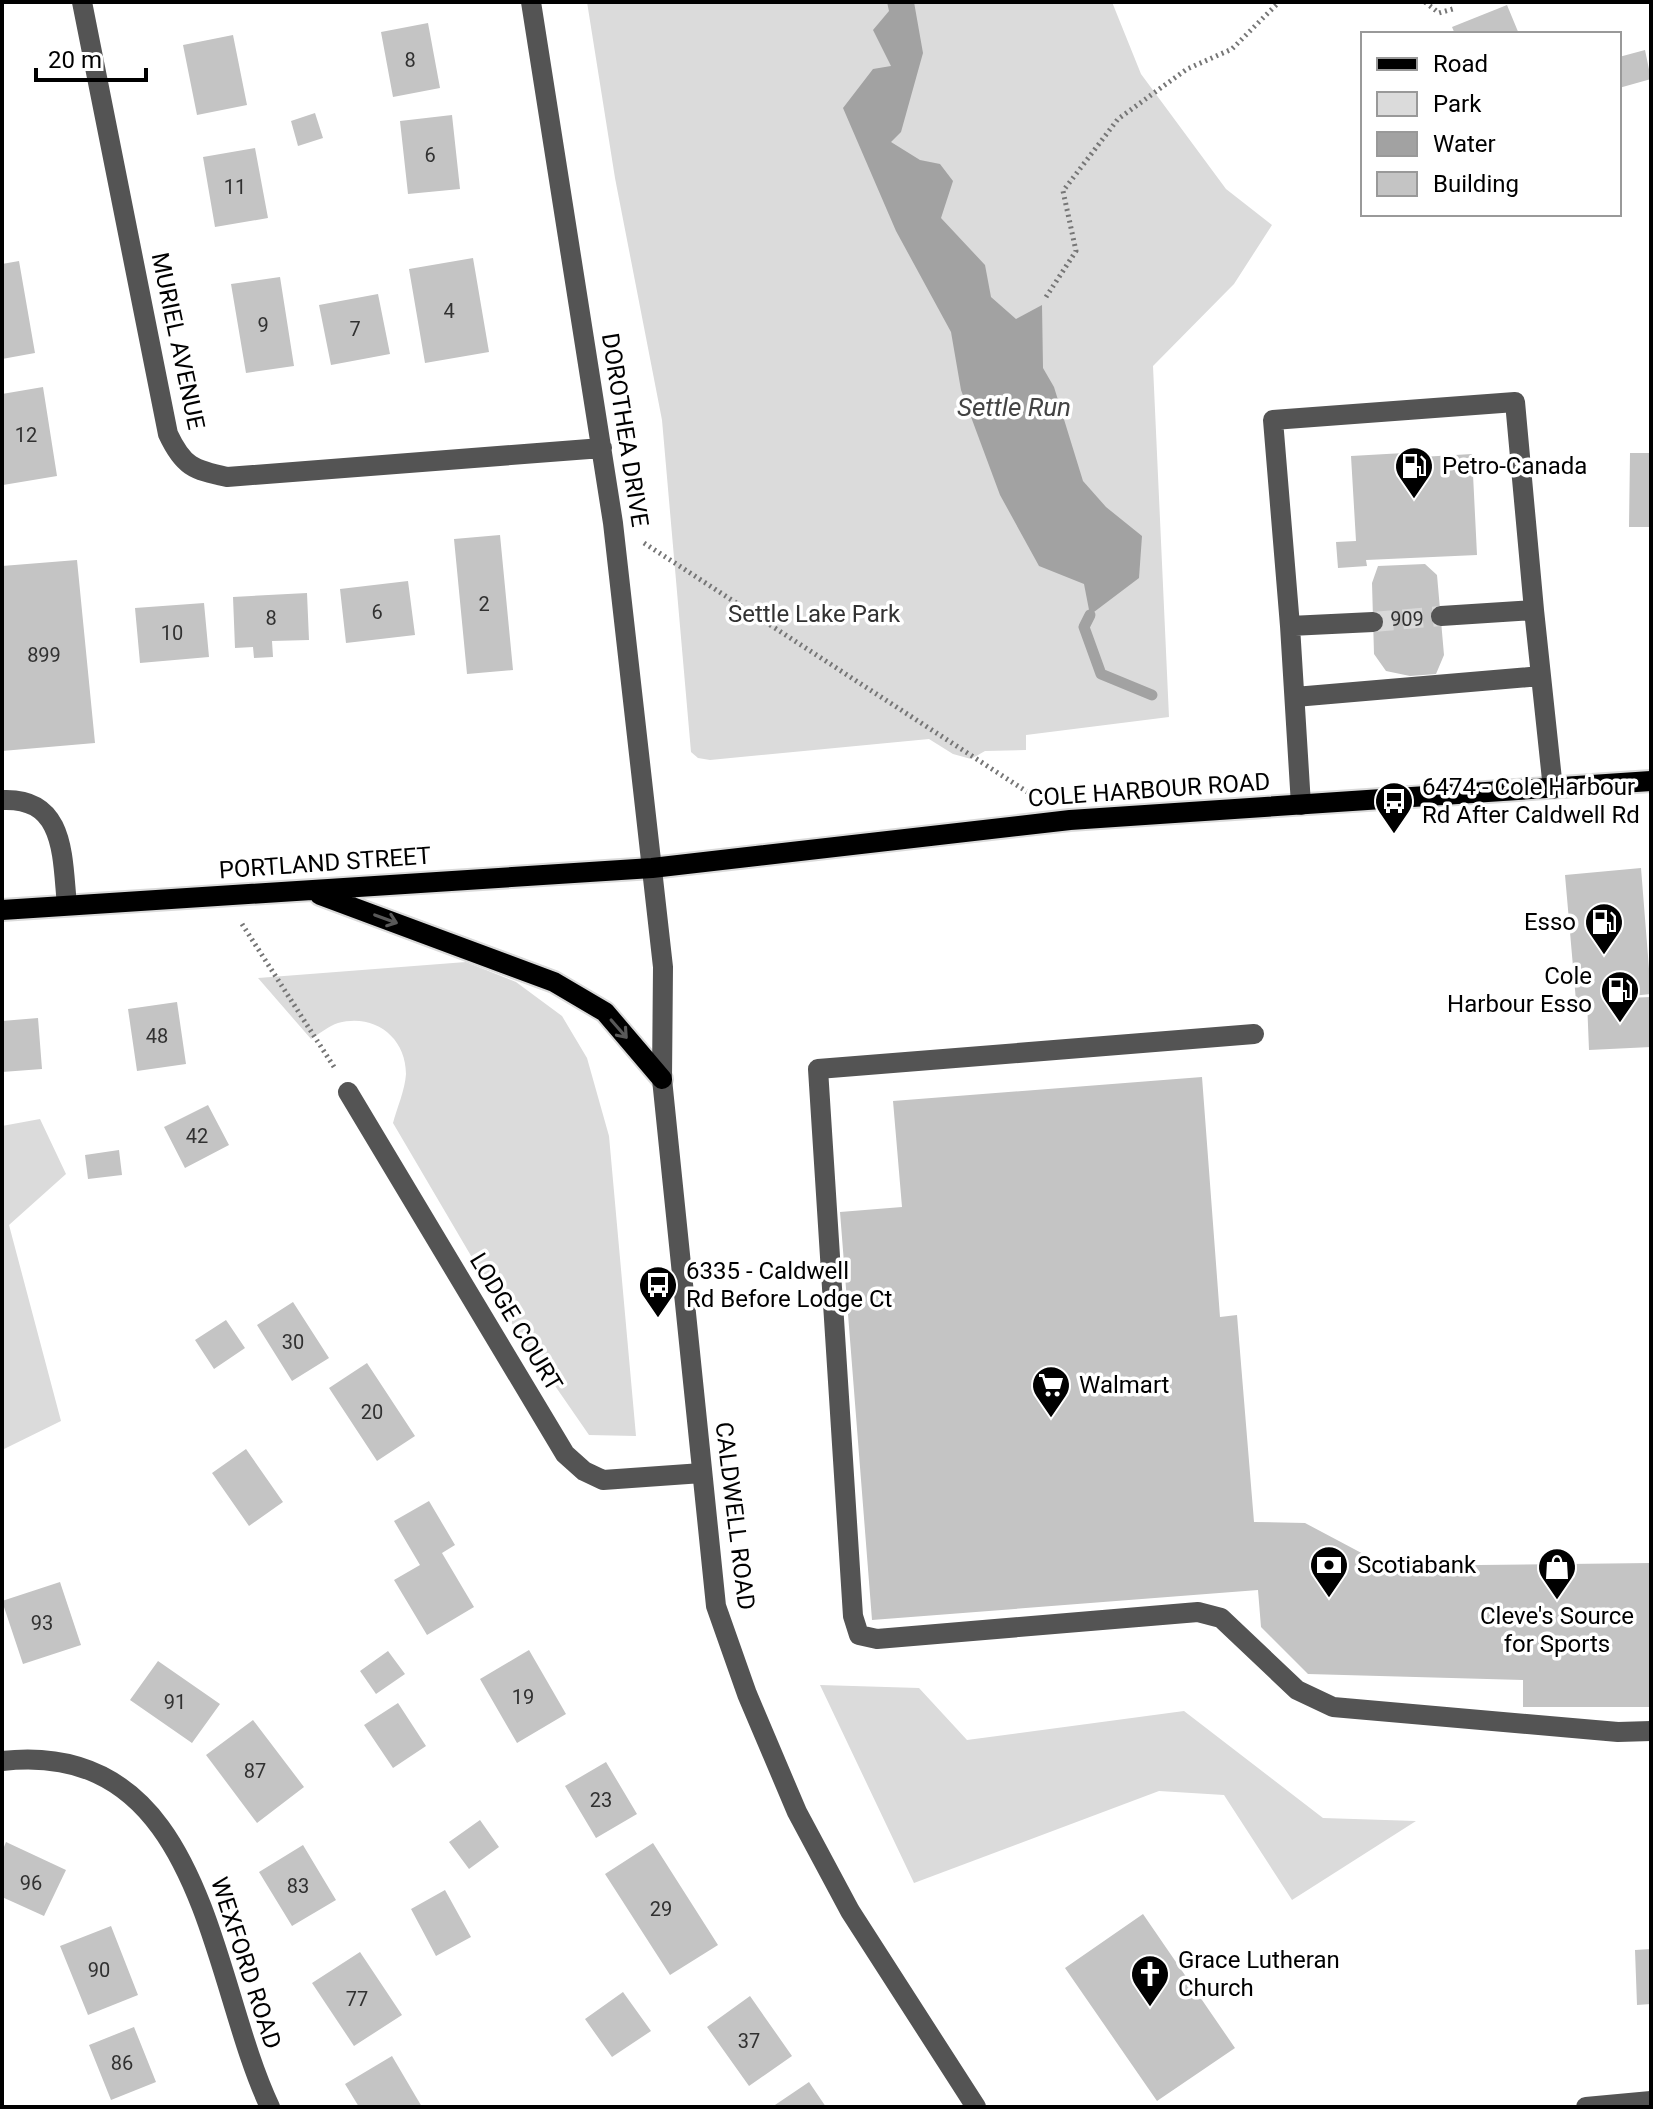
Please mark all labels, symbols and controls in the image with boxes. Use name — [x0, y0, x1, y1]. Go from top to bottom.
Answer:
scale bar — [36, 32, 146, 82]
legend — [1361, 32, 1621, 216]
text: 20 m — [48, 46, 102, 74]
house number: 8 — [404, 48, 416, 72]
text: Road — [1433, 50, 1488, 78]
text: Park — [1433, 90, 1482, 118]
text: Water — [1433, 130, 1496, 158]
house number: 6 — [424, 143, 436, 167]
text: Building — [1433, 170, 1519, 198]
house number: 11 — [224, 175, 246, 199]
street label: MURIEL AVENUE — [146, 250, 210, 432]
house number: 4 — [443, 299, 455, 323]
house number: 9 — [257, 313, 269, 337]
house number: 7 — [349, 317, 361, 341]
street label: DOROTHEA DRIVE — [596, 331, 654, 529]
water label: Settle Run — [957, 392, 1071, 422]
house number: 12 — [15, 423, 37, 447]
fuel station icon: Petro-Canada — [1393, 445, 1435, 500]
place label: Petro-Canada — [1442, 452, 1587, 480]
house number: 2 — [478, 592, 490, 616]
house number: 6 — [371, 600, 383, 624]
park label: Settle Lake Park — [728, 600, 901, 628]
house number: 8 — [265, 606, 277, 630]
house number: 909 — [1390, 607, 1424, 631]
house number: 10 — [161, 621, 183, 645]
house number: 899 — [27, 643, 61, 667]
street label: COLE HARBOUR ROAD — [1027, 768, 1271, 812]
place label: 6474 - Cole Harbour Rd After Caldwell Rd — [1422, 773, 1640, 829]
bus stop icon: 6474 - Cole Harbour Rd After Caldwell Rd — [1373, 780, 1415, 835]
street label: PORTLAND STREET — [218, 842, 432, 884]
fuel station icon: Esso — [1583, 901, 1625, 956]
place label: Esso — [1524, 908, 1576, 936]
one-way arrow — [373, 913, 398, 927]
place label: Cole Harbour Esso — [1447, 962, 1592, 1018]
fuel station icon: Cole Harbour Esso — [1599, 969, 1641, 1024]
one-way arrow — [610, 1018, 628, 1038]
house number: 48 — [146, 1024, 168, 1048]
house number: 42 — [186, 1124, 208, 1148]
street label: LODGE COURT — [464, 1248, 568, 1396]
place label: 6335 - Caldwell Rd Before Lodge Ct — [686, 1257, 893, 1313]
bus stop icon: 6335 - Caldwell Rd Before Lodge Ct — [637, 1264, 679, 1319]
house number: 30 — [282, 1330, 304, 1354]
supermarket icon: Walmart — [1030, 1364, 1072, 1419]
place label: Walmart — [1079, 1371, 1170, 1399]
house number: 20 — [361, 1400, 383, 1424]
street label: CALDWELL ROAD — [710, 1420, 760, 1612]
bank icon: Scotiabank — [1308, 1544, 1350, 1599]
shop icon: Cleve's Source for Sports — [1536, 1546, 1578, 1601]
place label: Scotiabank — [1357, 1551, 1477, 1579]
place label: Cleve's Source for Sports — [1480, 1602, 1634, 1658]
house number: 93 — [31, 1611, 53, 1635]
house number: 19 — [512, 1685, 534, 1709]
house number: 91 — [164, 1690, 186, 1714]
house number: 87 — [244, 1759, 266, 1783]
house number: 23 — [590, 1788, 612, 1812]
house number: 96 — [20, 1871, 42, 1895]
street label: WEXFORD ROAD — [205, 1874, 287, 2052]
house number: 83 — [287, 1874, 309, 1898]
house number: 29 — [650, 1897, 672, 1921]
place label: Grace Lutheran Church — [1178, 1946, 1340, 2002]
church icon: Grace Lutheran Church — [1129, 1953, 1171, 2008]
house number: 90 — [88, 1958, 110, 1982]
house number: 77 — [346, 1987, 368, 2011]
house number: 37 — [738, 2029, 760, 2053]
house number: 86 — [111, 2051, 133, 2075]

